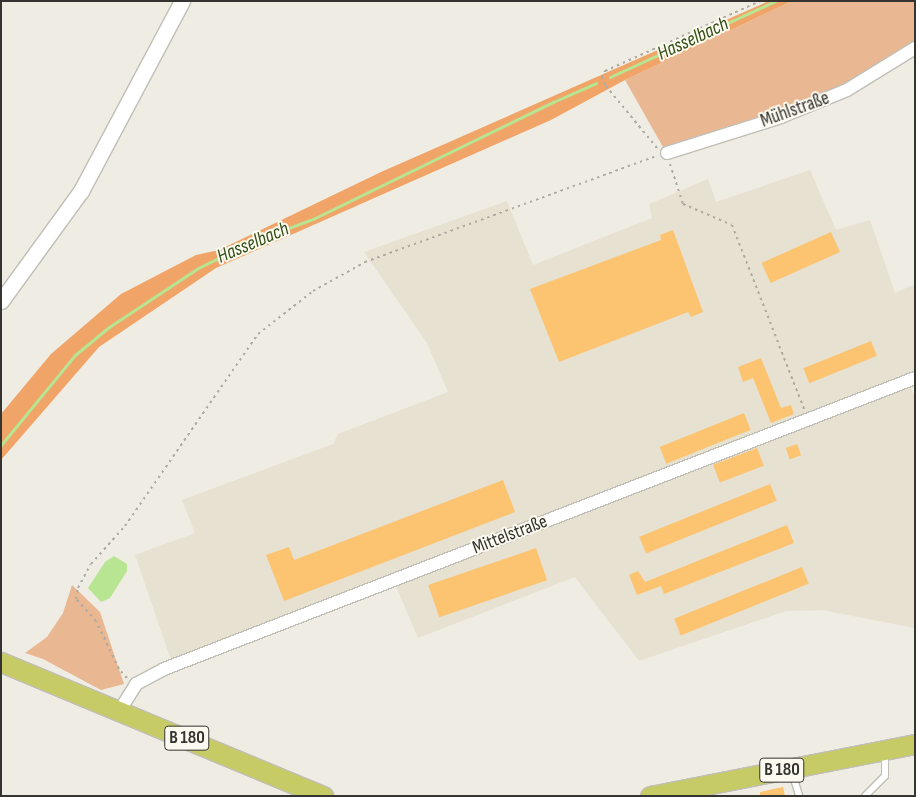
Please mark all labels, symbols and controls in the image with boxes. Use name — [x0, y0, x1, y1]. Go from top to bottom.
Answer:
water label: Hasselbach — [654, 12, 732, 66]
street label: Mühlstraße — [757, 87, 833, 133]
water label: Hasselbach — [213, 217, 293, 269]
street label: Mittelstraße — [469, 510, 551, 560]
road number: B 180 — [163, 722, 211, 754]
road number: B 180 — [758, 754, 806, 786]

